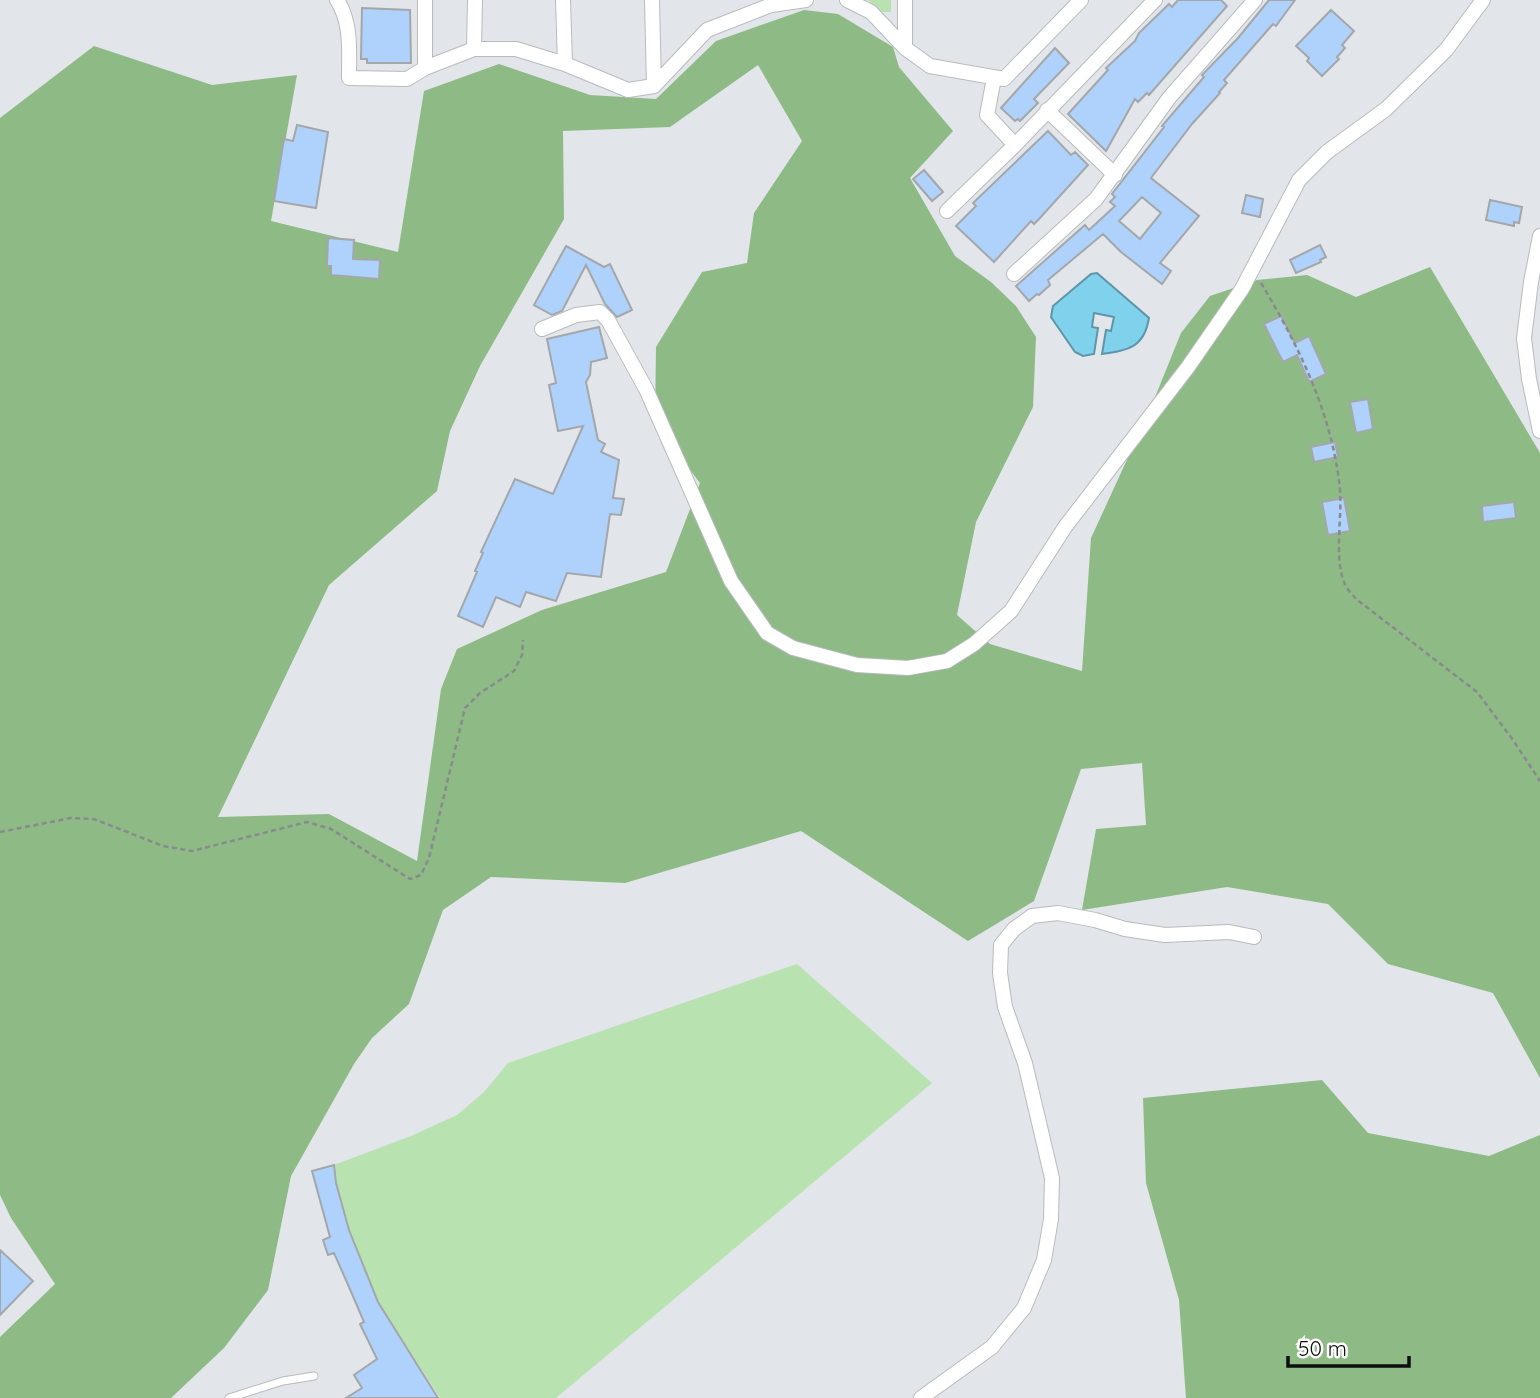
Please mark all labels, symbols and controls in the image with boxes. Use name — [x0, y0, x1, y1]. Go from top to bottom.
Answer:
scale bar — [1288, 1324, 1409, 1368]
text: 50 m — [1298, 1335, 1347, 1361]

